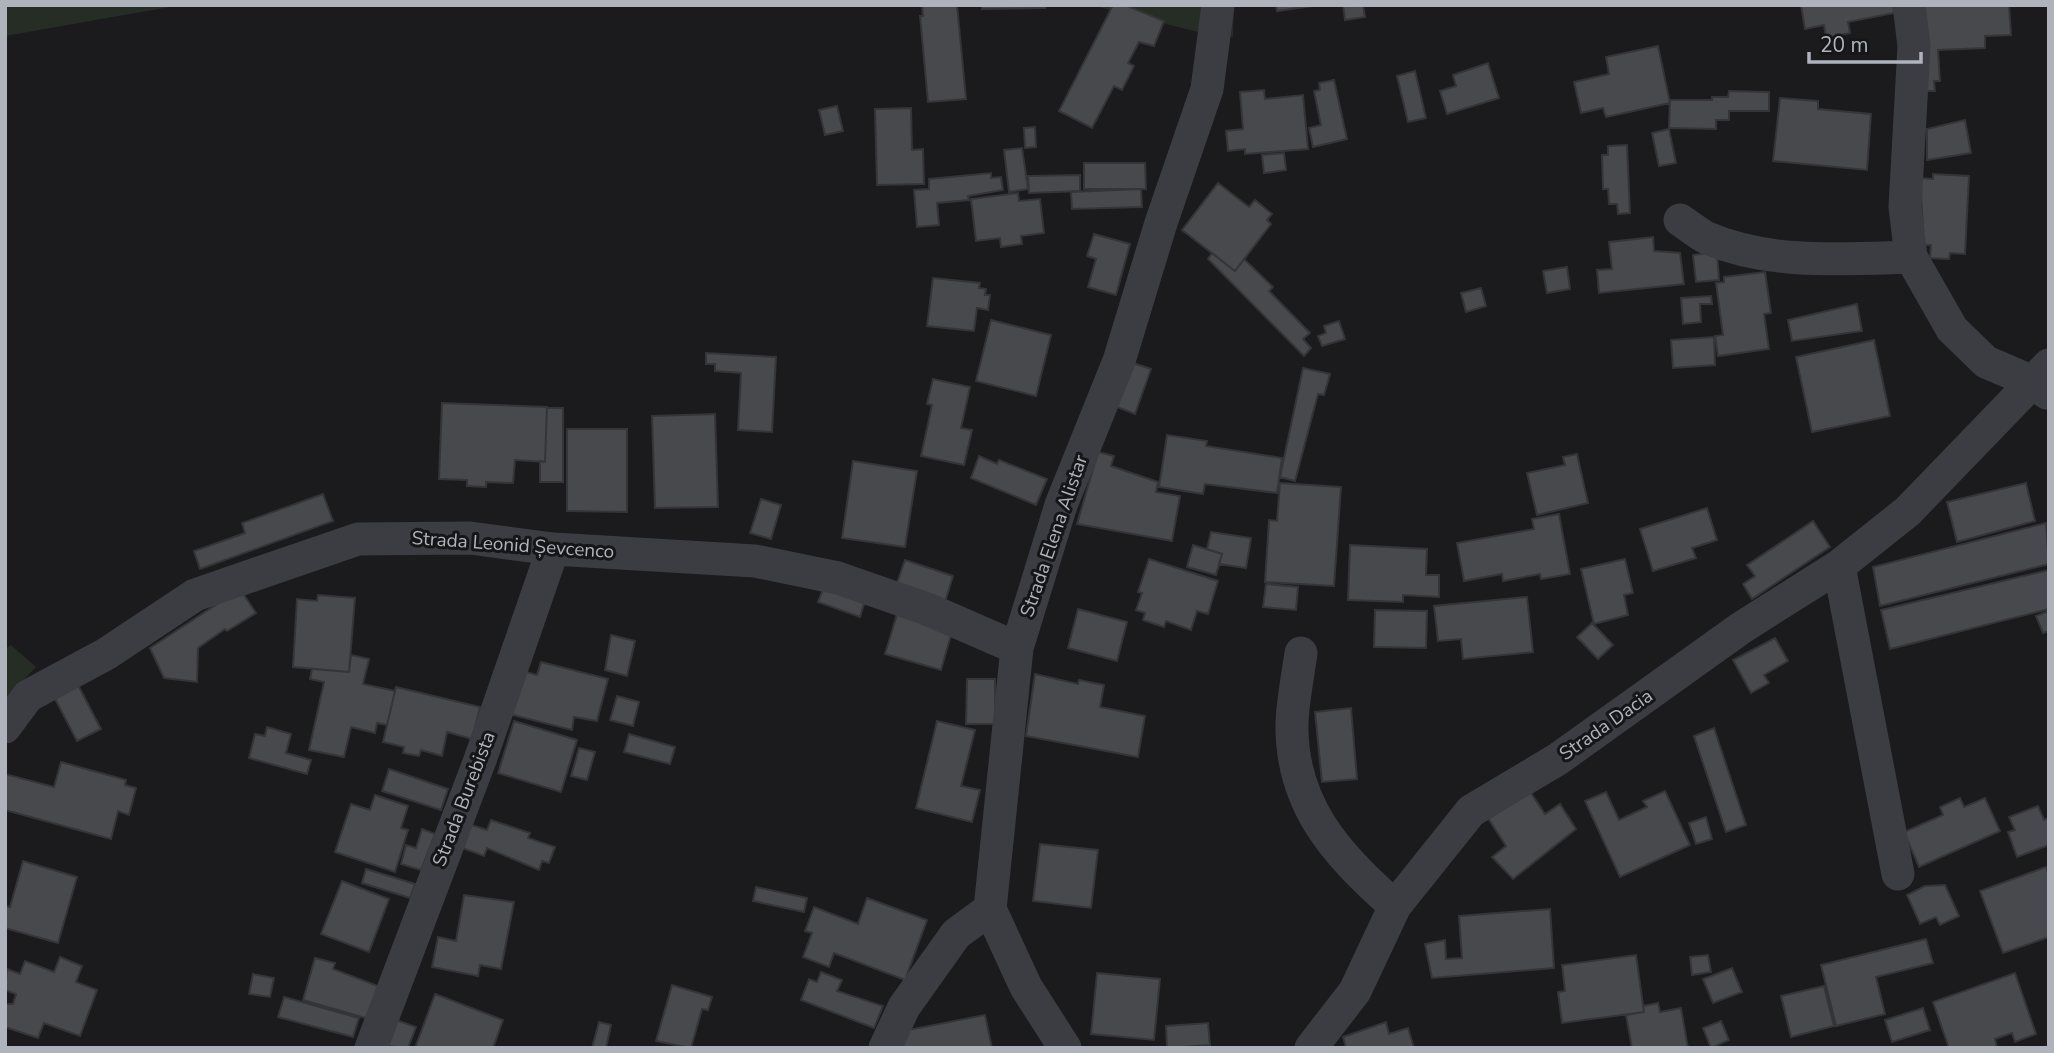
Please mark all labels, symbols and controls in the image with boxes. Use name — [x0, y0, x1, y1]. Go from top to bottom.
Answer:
scale bar — [1809, 21, 1921, 65]
text: 20 m — [1820, 31, 1869, 59]
street label: Strada Elena Alistar — [1014, 451, 1094, 621]
street label: Strada Leonid Șevcenco — [411, 525, 615, 565]
street label: Strada Dacia — [1554, 683, 1658, 767]
street label: Strada Burebista — [426, 728, 502, 870]

